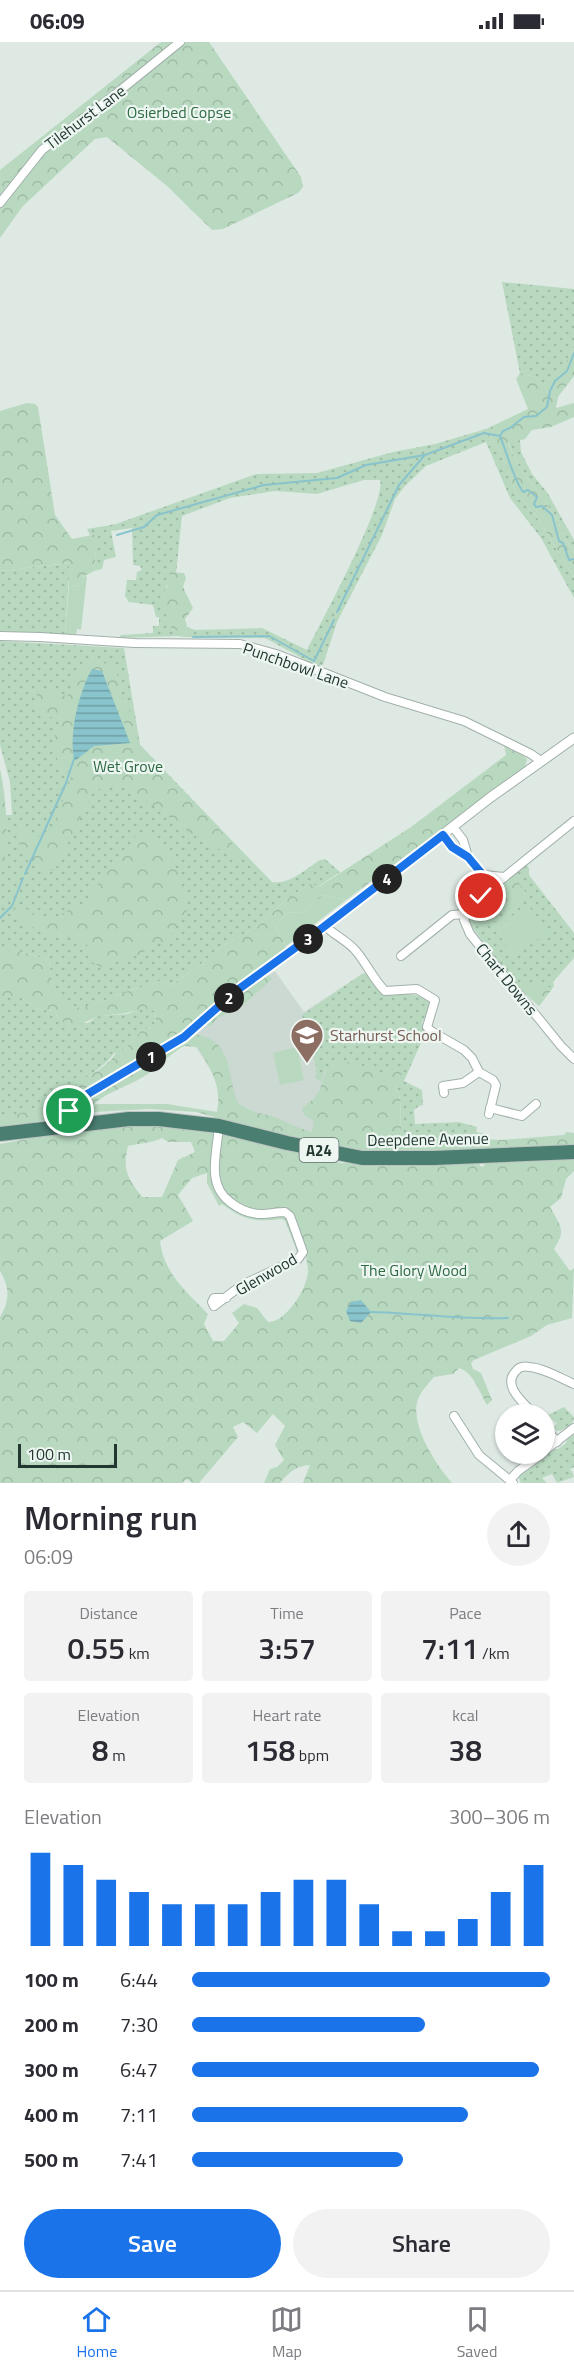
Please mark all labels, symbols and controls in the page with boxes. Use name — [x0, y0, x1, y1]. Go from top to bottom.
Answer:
text: 06:09 — [30, 4, 85, 38]
street label: Tilehurst Lane — [40, 79, 130, 155]
park label: Osierbed Copse — [127, 100, 231, 124]
street label: Punchbowl Lane — [240, 636, 352, 694]
park label: Wet Grove — [93, 754, 163, 778]
pin: 4 — [372, 864, 402, 894]
text: 4 — [383, 867, 391, 891]
pin — [455, 870, 506, 921]
icon: check — [464, 879, 497, 912]
pin: 3 — [293, 924, 323, 954]
text: 3 — [304, 927, 312, 951]
street label: Chart Downs — [470, 938, 544, 1020]
pin: 2 — [214, 983, 244, 1013]
text: 2 — [225, 986, 233, 1010]
school or university icon: Starhurst School — [289, 1017, 325, 1064]
place label: Starhurst School — [330, 1023, 442, 1047]
pin: 1 — [136, 1042, 166, 1072]
text: 1 — [147, 1045, 155, 1069]
pin — [43, 1085, 94, 1136]
icon: arrive — [52, 1094, 85, 1127]
street label: Deepdene Avenue — [367, 1126, 489, 1152]
road number: A24 — [300, 1138, 338, 1162]
street label: Glenwood — [231, 1247, 301, 1301]
park label: The Glory Wood — [361, 1258, 467, 1282]
map controls — [495, 1404, 555, 1464]
button: layers — [495, 1404, 555, 1464]
scale bar — [18, 1441, 117, 1468]
text: 100 m — [27, 1442, 71, 1466]
text: Morning run — [24, 1493, 198, 1543]
button: share — [487, 1503, 550, 1566]
text: 06:09 — [24, 1541, 73, 1572]
text: Distance — [79, 1601, 138, 1625]
text: Time — [270, 1601, 304, 1625]
text: Pace — [449, 1601, 482, 1625]
text: 0.55 — [68, 1625, 125, 1671]
text: 3:57 — [258, 1625, 316, 1671]
text: 7:11 — [421, 1625, 479, 1671]
text: km — [125, 1641, 150, 1665]
text: /km — [479, 1641, 510, 1665]
text: Elevation — [78, 1703, 140, 1727]
text: Heart rate — [253, 1703, 321, 1727]
text: kcal — [452, 1703, 478, 1727]
text: 8 — [92, 1727, 109, 1773]
text: 158 — [245, 1727, 295, 1773]
text: 38 — [449, 1727, 482, 1773]
text: m — [109, 1743, 126, 1767]
text: bpm — [295, 1743, 329, 1767]
text: Elevation — [24, 1801, 102, 1832]
text: 300–306 m — [449, 1801, 550, 1832]
text: 100 m — [24, 1964, 79, 1995]
text: 6:44 — [120, 1964, 158, 1995]
text: 200 m — [24, 2009, 79, 2040]
text: 7:30 — [120, 2009, 158, 2040]
text: 300 m — [24, 2054, 79, 2085]
text: 6:47 — [120, 2054, 158, 2085]
text: 400 m — [24, 2099, 79, 2130]
text: 7:11 — [120, 2099, 158, 2130]
text: 500 m — [24, 2144, 79, 2175]
text: 7:41 — [120, 2144, 158, 2175]
button: Save — [24, 2209, 281, 2278]
button: Share — [293, 2209, 550, 2278]
tab: Home — [77, 2303, 117, 2363]
tab: Map — [270, 2303, 303, 2363]
tab: Saved — [457, 2303, 497, 2363]

